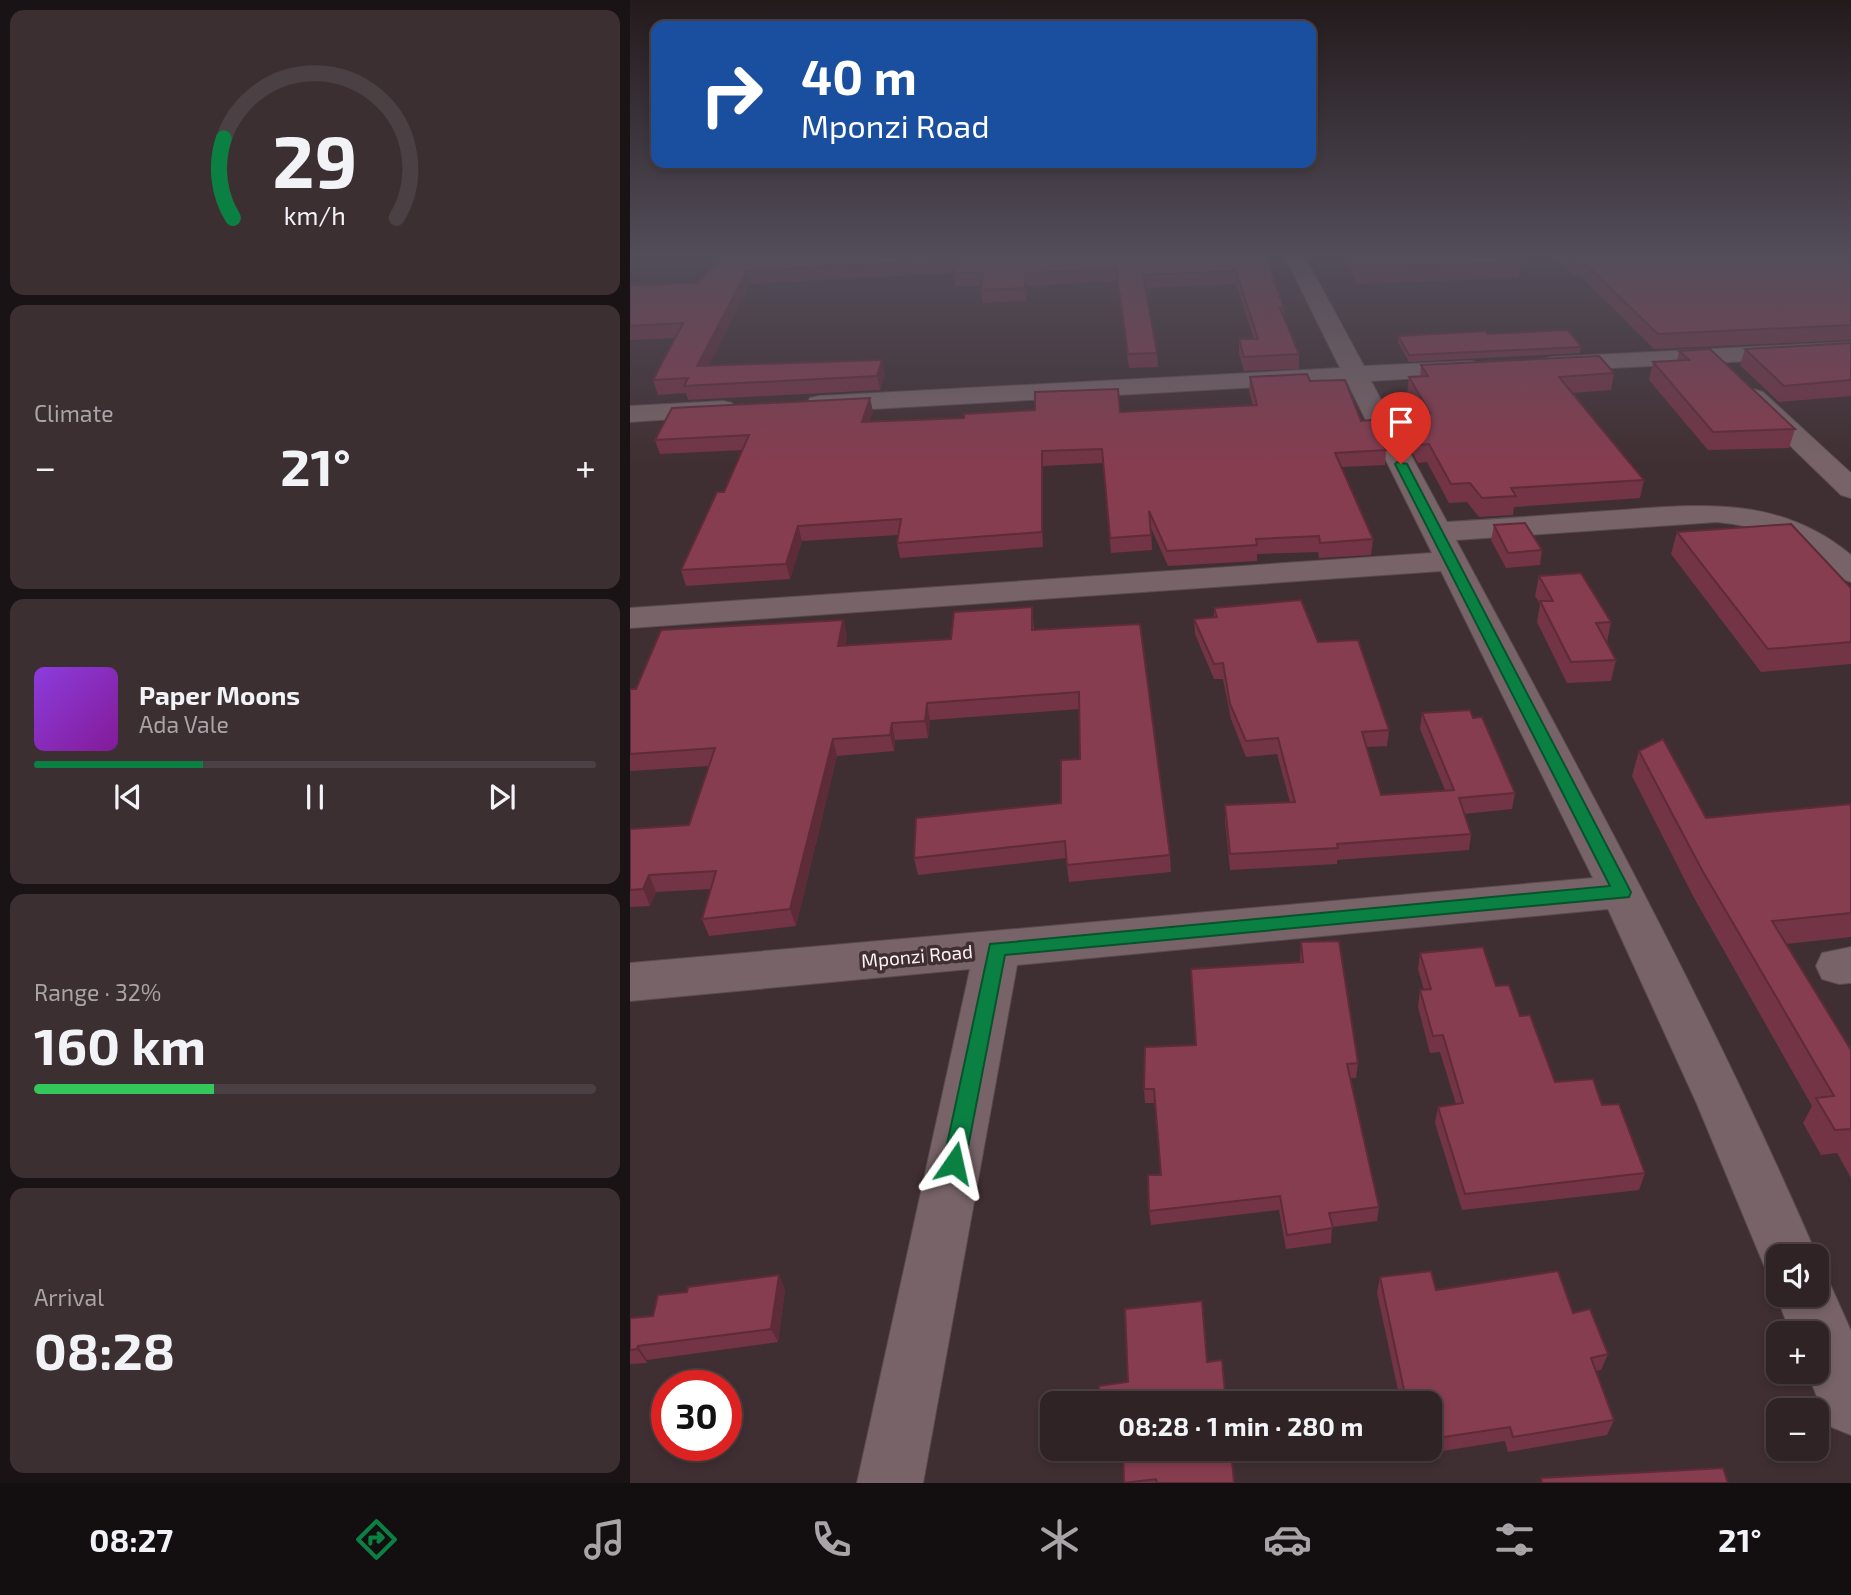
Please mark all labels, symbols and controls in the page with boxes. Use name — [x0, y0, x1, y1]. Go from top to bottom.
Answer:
text: 40 m — [801, 46, 917, 105]
icon: right — [686, 49, 777, 140]
text: Mponzi Road — [801, 106, 989, 144]
text: 29 — [272, 116, 358, 204]
text: km/h — [284, 200, 346, 230]
pin — [1371, 392, 1431, 464]
text: Climate — [34, 399, 114, 427]
icon: arrive — [1382, 403, 1420, 441]
text: 21° — [280, 434, 351, 496]
text: − — [34, 443, 56, 489]
text: + — [575, 443, 596, 489]
text: Paper Moons — [139, 679, 300, 710]
text: Ada Vale — [139, 710, 229, 738]
icon: previous — [109, 778, 147, 816]
icon: pause — [296, 778, 334, 816]
icon: next — [483, 778, 521, 816]
street label: Mponzi Road — [860, 939, 974, 972]
text: Range · 32% — [34, 978, 161, 1006]
text: 160 km — [34, 1013, 206, 1075]
position arrow — [917, 1126, 991, 1200]
map controls — [1766, 1244, 1829, 1461]
button: sound — [1766, 1244, 1829, 1307]
text: Arrival — [34, 1283, 104, 1311]
text: 08:28 — [34, 1318, 175, 1380]
button: + — [1766, 1321, 1829, 1384]
speed limit sign: 30 — [651, 1370, 742, 1461]
button: − — [1766, 1398, 1829, 1461]
text: 08:28 · 1 min · 280 m — [1119, 1410, 1363, 1441]
icon: directions — [352, 1515, 401, 1564]
icon: music — [580, 1515, 629, 1564]
icon: phone — [807, 1515, 856, 1564]
icon: climate — [1035, 1515, 1084, 1564]
icon: car — [1263, 1515, 1312, 1564]
icon: filters — [1490, 1515, 1539, 1564]
text: 08:27 — [89, 1520, 173, 1558]
text: 21° — [1718, 1520, 1762, 1558]

